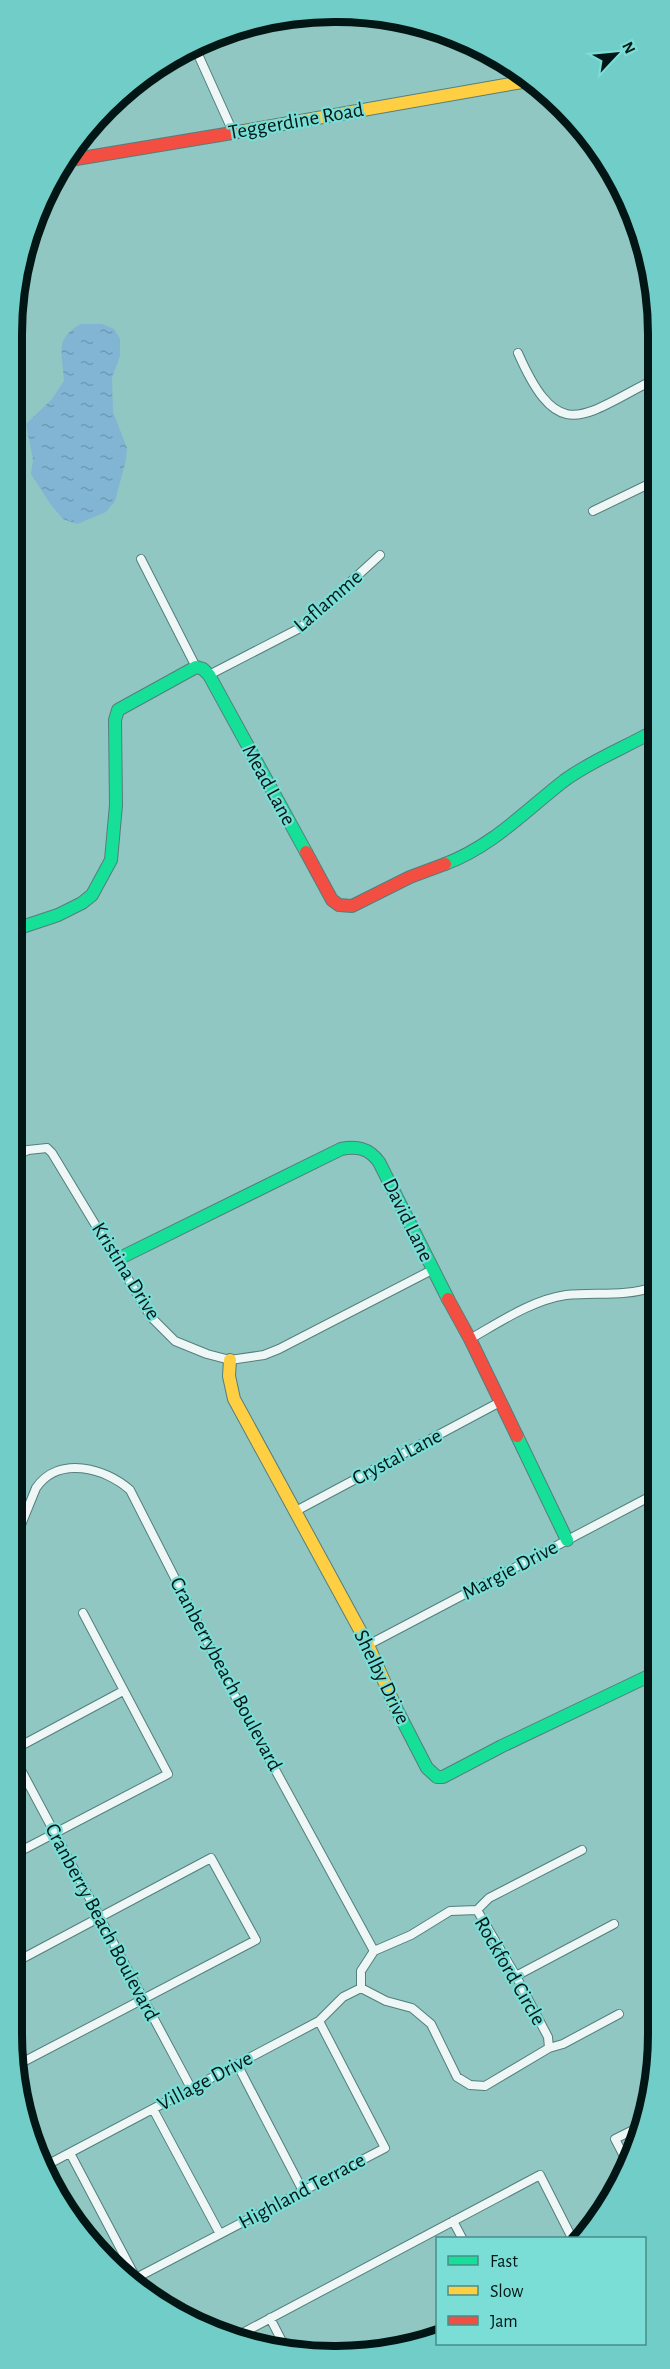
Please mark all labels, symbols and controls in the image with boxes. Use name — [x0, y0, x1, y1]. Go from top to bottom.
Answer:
north arrow — [586, 24, 646, 84]
text: N — [619, 39, 638, 56]
street label: Teggerdine Road — [227, 99, 365, 143]
street label: Laflamme — [290, 566, 366, 636]
street label: Mead Lane — [238, 741, 300, 829]
street label: David Lane — [379, 1175, 437, 1265]
street label: Kristina Drive — [88, 1219, 164, 1323]
street label: Crystal Lane — [349, 1425, 445, 1489]
street label: Margie Drive — [459, 1536, 561, 1604]
street label: Cranberrybeach Boulevard — [166, 1574, 286, 1774]
street label: Shelby Drive — [350, 1627, 414, 1727]
street label: Cranberry Beach Boulevard — [41, 1820, 163, 2024]
street label: Rockford Circle — [470, 1913, 550, 2029]
street label: Village Drive — [154, 2047, 256, 2115]
street label: Highland Terrace — [235, 2149, 369, 2233]
legend — [436, 2237, 646, 2345]
text: Fast — [490, 2253, 518, 2271]
text: Slow — [490, 2283, 523, 2301]
text: Jam — [490, 2313, 518, 2331]

